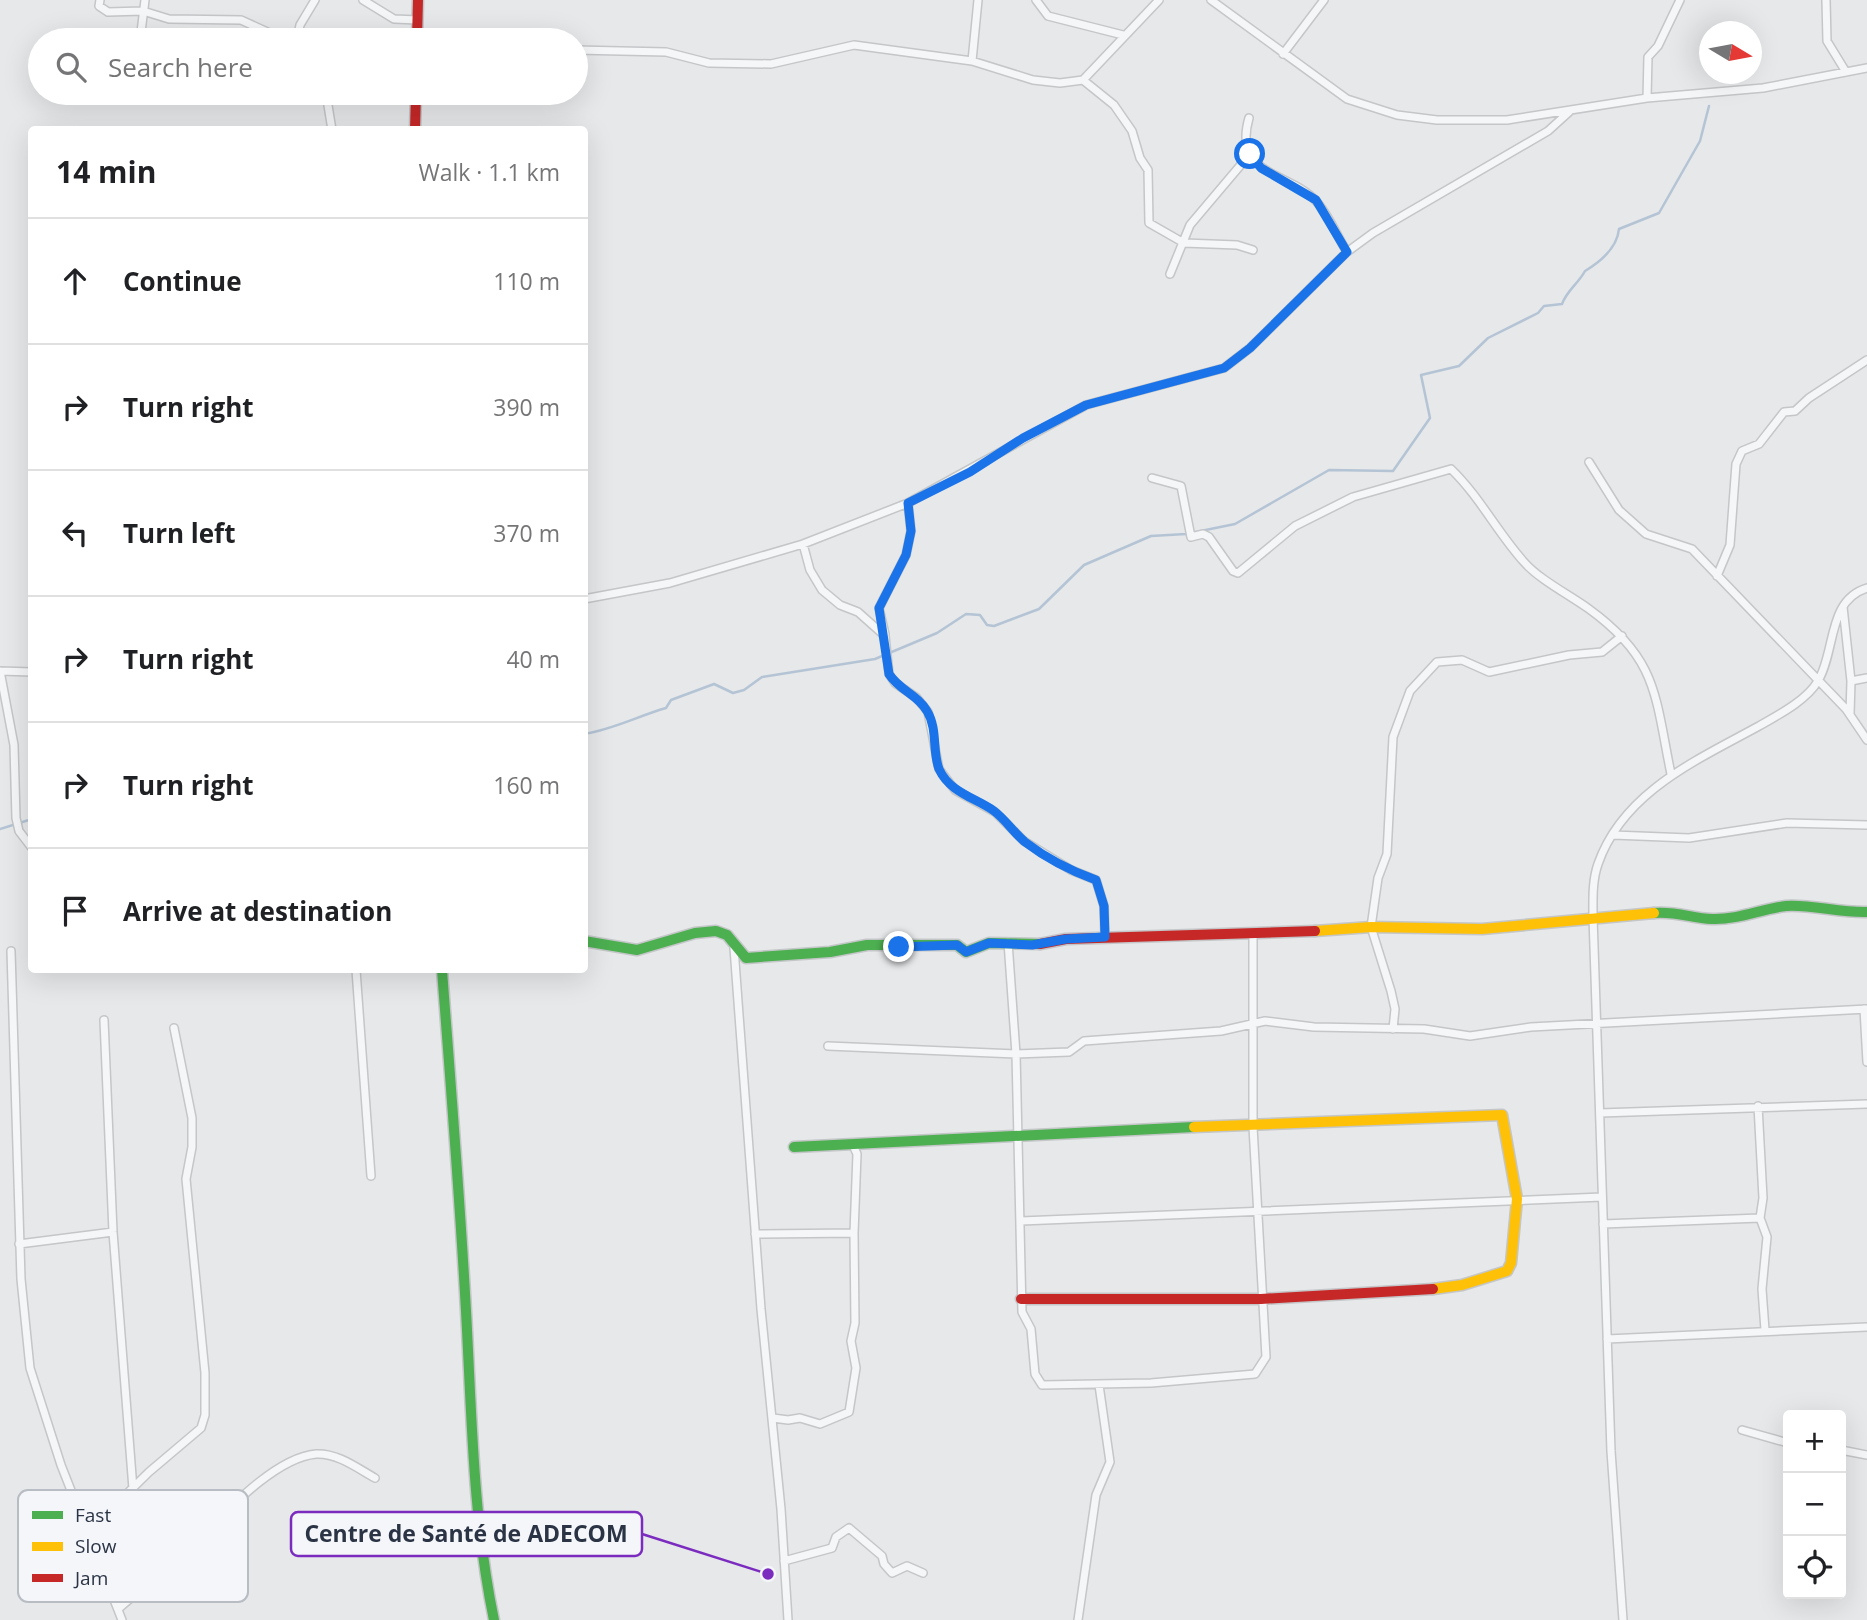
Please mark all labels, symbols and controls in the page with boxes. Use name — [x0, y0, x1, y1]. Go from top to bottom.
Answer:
north arrow — [1699, 21, 1762, 84]
search box — [28, 28, 588, 105]
icon: search — [52, 48, 90, 86]
text: Search here — [108, 49, 253, 85]
route start — [1234, 138, 1265, 169]
text: 14 min — [56, 151, 156, 192]
text: Walk · 1.1 km — [418, 156, 560, 188]
icon: ahead — [56, 262, 94, 300]
text: Continue — [123, 263, 242, 299]
text: 110 m — [493, 265, 560, 297]
icon: right — [56, 388, 94, 426]
text: Turn right — [123, 389, 254, 425]
text: 390 m — [493, 391, 560, 423]
icon: left — [56, 514, 94, 552]
text: Turn left — [123, 515, 235, 551]
text: 370 m — [493, 517, 560, 549]
icon: right — [56, 640, 94, 678]
text: Turn right — [123, 641, 254, 677]
text: 40 m — [506, 643, 560, 675]
icon: right — [56, 766, 94, 804]
text: Turn right — [123, 767, 254, 803]
text: 160 m — [493, 769, 560, 801]
icon: arrive — [56, 892, 94, 930]
text: Arrive at destination — [123, 893, 392, 929]
route end — [883, 931, 914, 962]
map controls — [1783, 1410, 1846, 1599]
button: + — [1783, 1410, 1846, 1473]
button: − — [1783, 1473, 1846, 1536]
legend — [18, 1490, 248, 1602]
text: Fast — [75, 1502, 111, 1528]
callout: Centre de Santé de ADECOM — [291, 1512, 642, 1556]
text: Centre de Santé de ADECOM — [304, 1517, 628, 1549]
text: Slow — [75, 1533, 117, 1559]
button: locate — [1783, 1536, 1846, 1599]
text: Jam — [73, 1565, 108, 1591]

